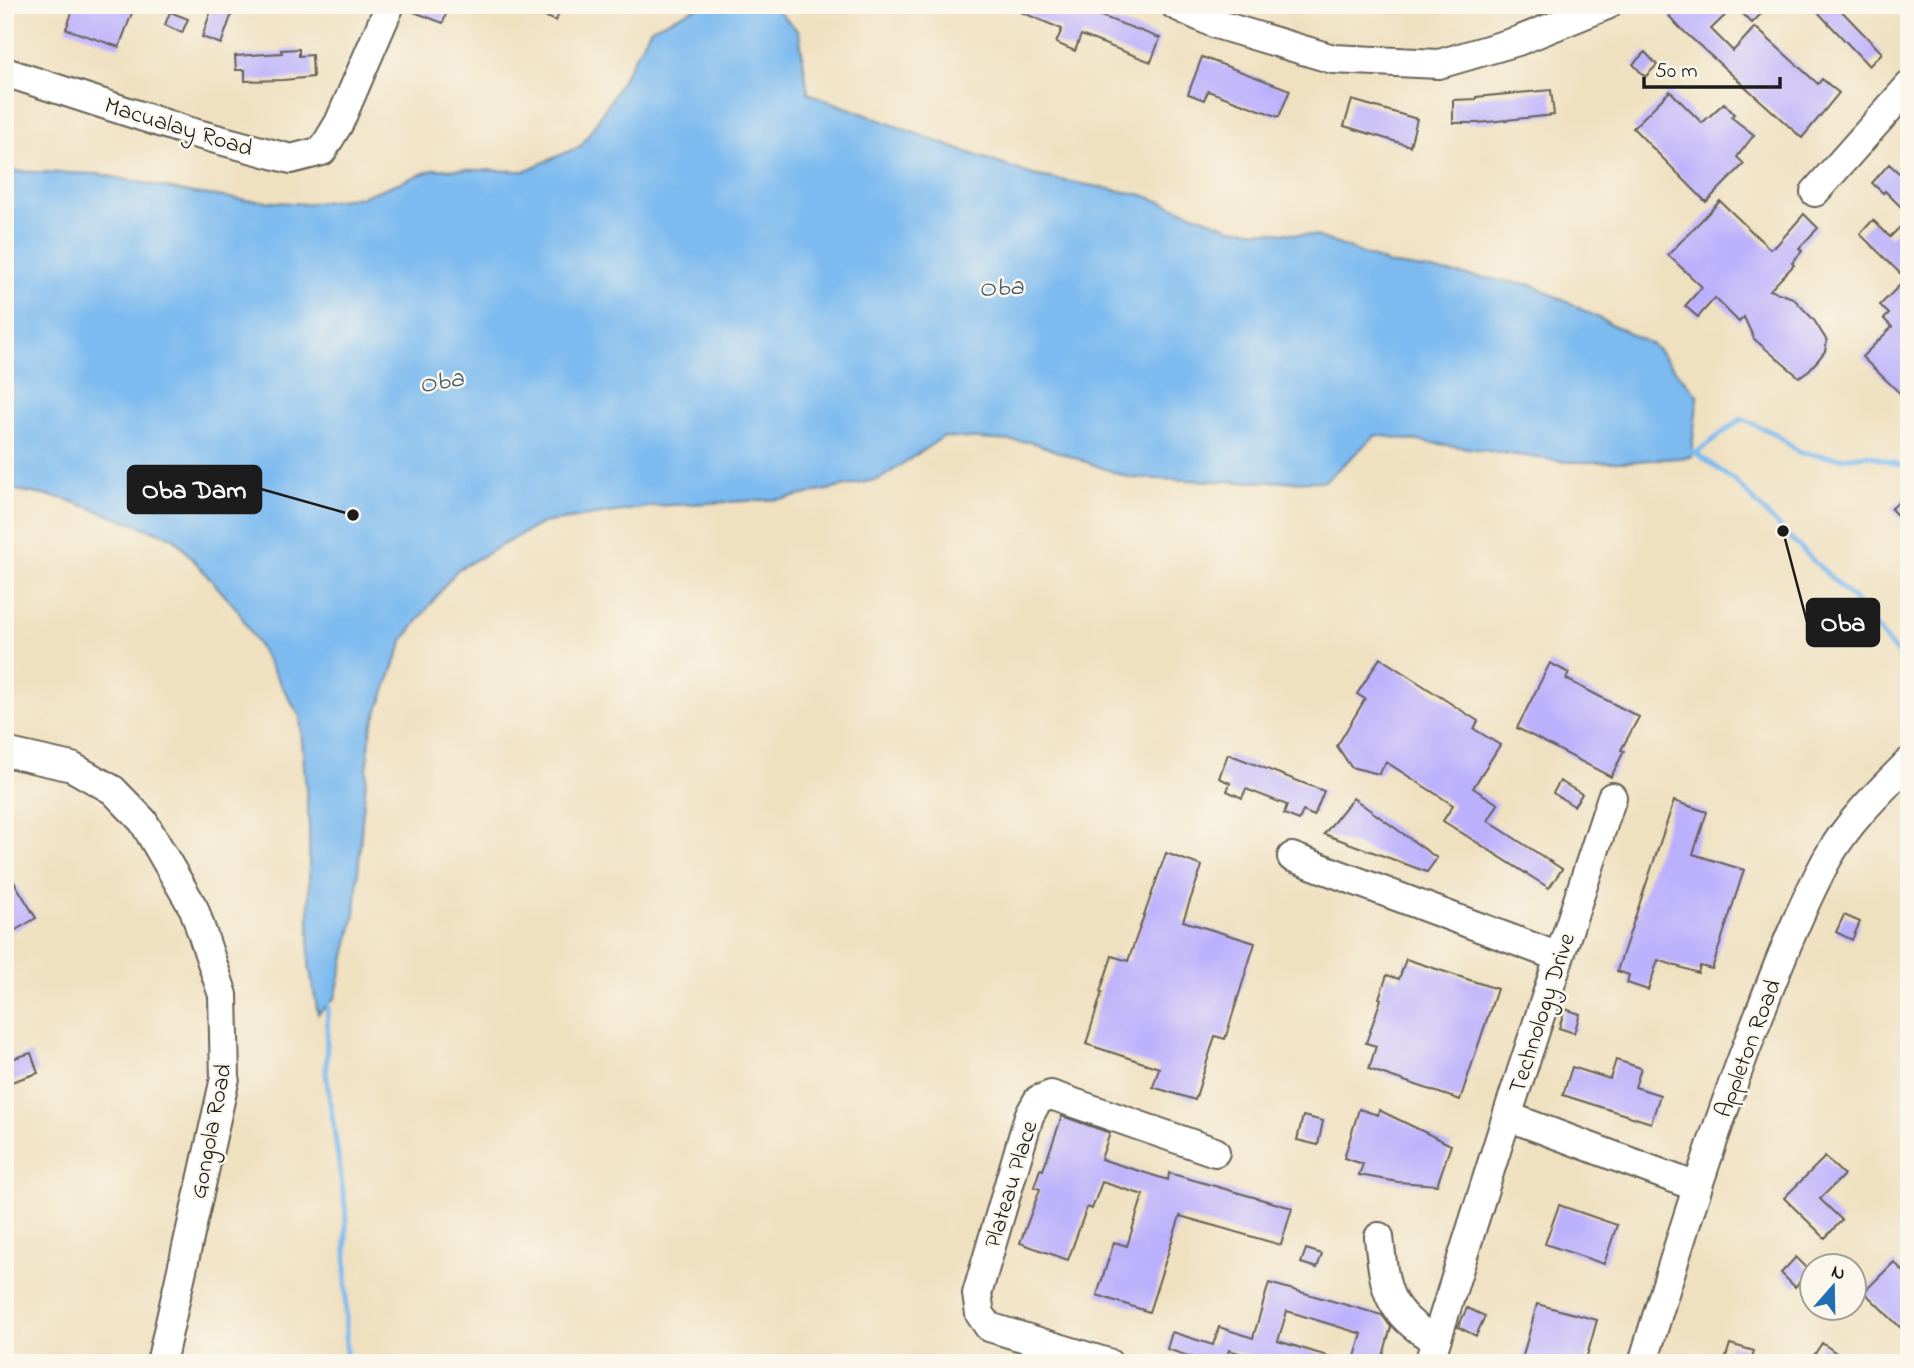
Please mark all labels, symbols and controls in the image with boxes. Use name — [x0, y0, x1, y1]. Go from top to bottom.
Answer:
scale bar — [1644, 46, 1781, 90]
text: 50 m — [1655, 57, 1698, 87]
street label: Macualay Road — [100, 89, 257, 169]
water label: Oba — [978, 269, 1025, 309]
water label: Oba — [416, 360, 468, 406]
callout: Oba Dam — [128, 466, 261, 513]
text: Oba Dam — [142, 473, 246, 511]
callout: Oba — [1807, 599, 1879, 646]
text: Oba — [1821, 606, 1865, 644]
street label: Technology Drive — [1501, 929, 1587, 1099]
street label: Appleton Road — [1707, 974, 1792, 1123]
street label: Gongola Road — [182, 1060, 243, 1202]
street label: Plateau Place — [976, 1116, 1048, 1253]
north arrow — [1798, 1252, 1868, 1322]
text: N — [1827, 1258, 1849, 1288]

